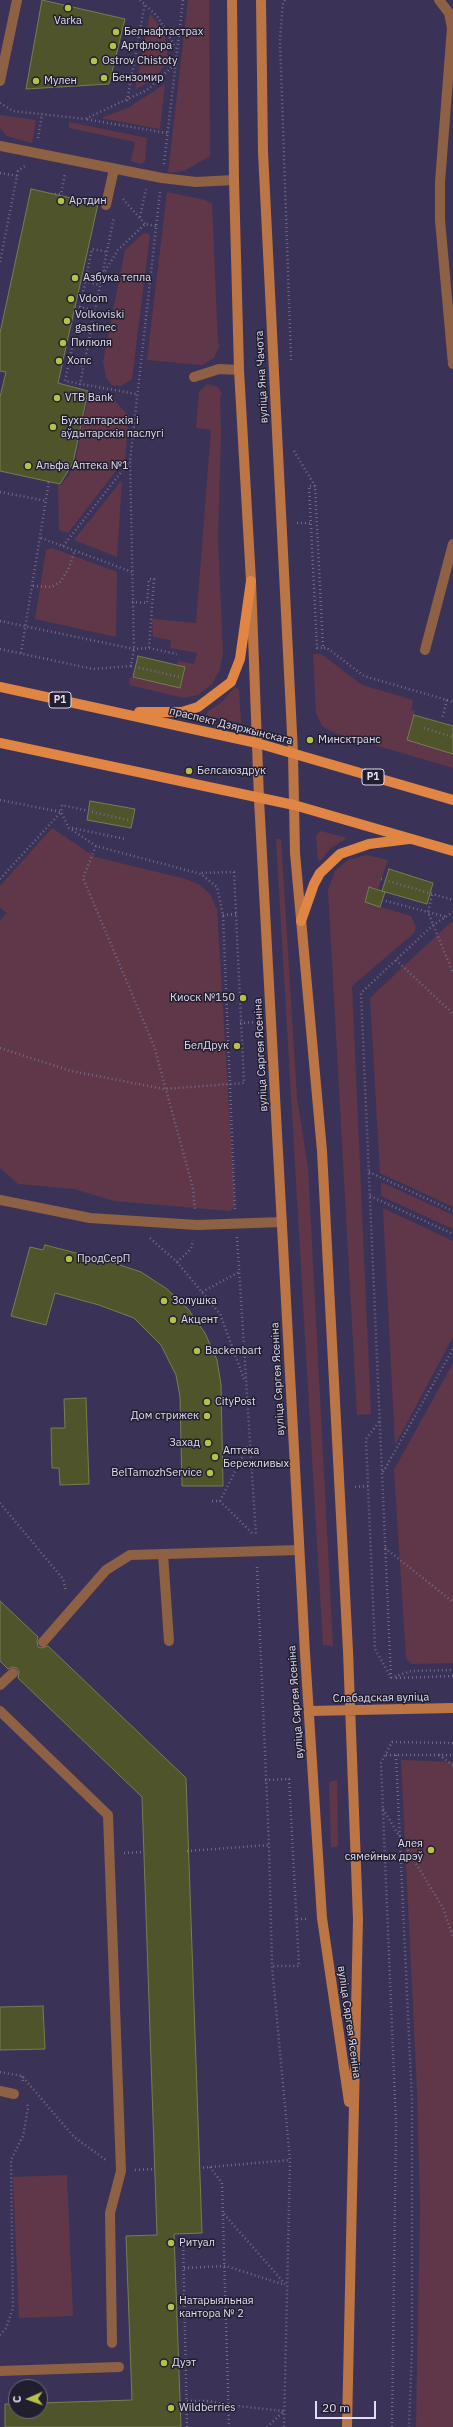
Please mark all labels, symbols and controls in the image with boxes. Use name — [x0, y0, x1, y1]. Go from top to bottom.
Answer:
marker: Varka — [63, 3, 73, 13]
place label: Varka — [54, 14, 82, 28]
place label: Белнафтастрах — [124, 25, 203, 39]
marker: Белнафтастрах — [111, 27, 121, 37]
place label: Артфлора — [121, 39, 172, 53]
marker: Артфлора — [108, 41, 118, 51]
place label: Ostrov Chistoty — [102, 54, 177, 68]
marker: Ostrov Chistoty — [89, 56, 99, 66]
place label: Бензомир — [112, 71, 164, 85]
marker: Бензомир — [99, 73, 109, 83]
place label: Мулен — [44, 74, 77, 88]
marker: Мулен — [31, 76, 41, 86]
place label: Артдин — [69, 194, 107, 208]
marker: Артдин — [56, 196, 66, 206]
place label: Азбука тепла — [83, 271, 151, 285]
marker: Азбука тепла — [70, 273, 80, 283]
place label: Vdom — [79, 292, 108, 306]
marker: Vdom — [66, 294, 76, 304]
place label: Volkoviski gastinec — [75, 308, 124, 334]
marker: Volkoviski gastinec — [62, 316, 72, 326]
street label: вуліца Яна Чачота — [253, 330, 271, 424]
place label: Пилюля — [71, 336, 112, 350]
marker: Пилюля — [58, 338, 68, 348]
place label: Хопс — [67, 354, 92, 368]
marker: Хопс — [54, 356, 64, 366]
place label: VTB Bank — [65, 391, 113, 405]
marker: VTB Bank — [52, 393, 62, 403]
place label: Бухгалтарскія і аўдытарскія паслугі — [61, 414, 164, 440]
marker: Бухгалтарскія і аўдытарскія паслугі — [48, 422, 58, 432]
place label: Альфа Аптека №1 — [36, 459, 129, 473]
marker: Альфа Аптека №1 — [23, 461, 33, 471]
road number: Р1 — [49, 692, 71, 708]
street label: праспект Дзяржынскага — [168, 704, 294, 748]
place label: Минсктранс — [318, 733, 381, 747]
marker: Минсктранс — [305, 735, 315, 745]
place label: Белсаюздрук — [197, 764, 266, 778]
marker: Белсаюздрук — [184, 766, 194, 776]
road number: Р1 — [362, 769, 384, 785]
place label: Киоск №150 — [170, 991, 235, 1005]
marker: Киоск №150 — [238, 993, 248, 1003]
street label: вуліца Сяргея Ясеніна — [251, 998, 271, 1112]
place label: БелДрук — [184, 1039, 229, 1053]
marker: БелДрук — [232, 1041, 242, 1051]
place label: ПродСерП — [77, 1252, 130, 1266]
marker: ПродСерП — [64, 1254, 74, 1264]
place label: Золушка — [172, 1294, 217, 1308]
marker: Золушка — [159, 1296, 169, 1306]
place label: Акцент — [181, 1313, 218, 1327]
marker: Акцент — [168, 1315, 178, 1325]
street label: вуліца Сяргея Ясеніна — [268, 1322, 288, 1436]
place label: Backenbart — [205, 1344, 262, 1358]
marker: Backenbart — [192, 1346, 202, 1356]
place label: CityPost — [215, 1395, 256, 1409]
marker: CityPost — [202, 1397, 212, 1407]
place label: Дом стрижек — [131, 1409, 199, 1423]
marker: Дом стрижек — [202, 1411, 212, 1421]
place label: Захад — [169, 1436, 200, 1450]
marker: Захад — [203, 1438, 213, 1448]
place label: Аптека Бережливых — [223, 1444, 289, 1470]
marker: Аптека Бережливых — [210, 1452, 220, 1462]
place label: BelTamozhService — [111, 1466, 202, 1480]
marker: BelTamozhService — [205, 1468, 215, 1478]
street label: вуліца Сяргея Ясеніна — [285, 1645, 307, 1759]
street label: Слабадская вуліца — [333, 1691, 429, 1705]
place label: Алея сямейных дрэў — [345, 1837, 423, 1863]
marker: Алея сямейных дрэў — [426, 1845, 436, 1855]
street label: вуліца Сяргея Ясеніна — [335, 1965, 363, 2079]
place label: Ритуал — [179, 2236, 215, 2250]
marker: Ритуал — [166, 2238, 176, 2248]
place label: Натарыяльная кантора № 2 — [179, 2294, 254, 2320]
marker: Натарыяльная кантора № 2 — [166, 2302, 176, 2312]
place label: Дуэт — [172, 2356, 196, 2370]
marker: Дуэт — [159, 2358, 169, 2368]
north arrow — [8, 2379, 48, 2419]
scale bar — [317, 2393, 378, 2419]
text: С — [10, 2396, 24, 2403]
text: 20 m — [322, 2400, 350, 2415]
place label: Wildberries — [179, 2401, 236, 2415]
marker: Wildberries — [166, 2403, 176, 2413]

